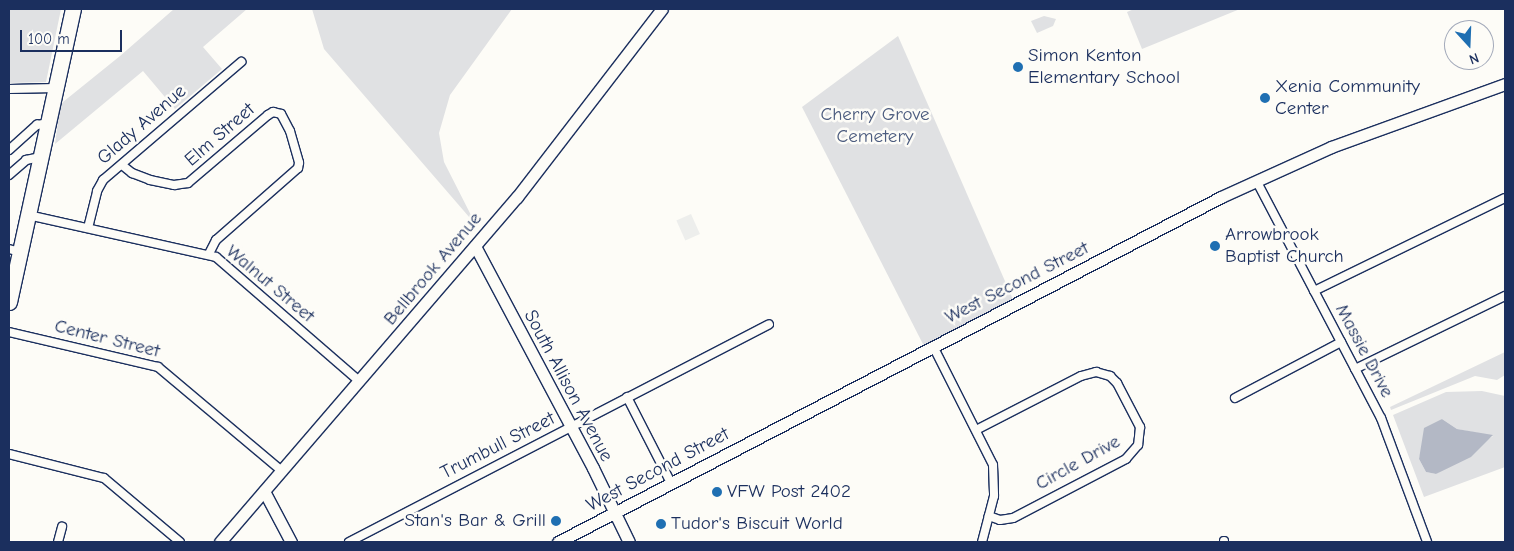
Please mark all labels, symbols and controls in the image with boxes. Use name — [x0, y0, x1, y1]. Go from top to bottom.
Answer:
scale bar — [22, 20, 125, 52]
north arrow — [1444, 20, 1494, 70]
text: 100 m — [28, 30, 70, 48]
place label: Simon Kenton Elementary School — [1028, 45, 1180, 89]
text: N — [1467, 49, 1481, 68]
marker: Simon Kenton Elementary School — [1012, 61, 1024, 73]
place label: Xenia Community Center — [1275, 76, 1420, 120]
street label: Glady Avenue — [93, 80, 191, 170]
marker: Xenia Community Center — [1259, 92, 1271, 104]
street label: Elm Street — [180, 98, 260, 172]
park label: Cherry Grove Cemetery — [820, 104, 930, 148]
street label: Bellbrook Avenue — [379, 208, 487, 330]
place label: Arrowbrook Baptist Church — [1225, 224, 1344, 268]
street label: West Second Street — [941, 237, 1093, 329]
street label: Walnut Street — [221, 240, 319, 328]
marker: Arrowbrook Baptist Church — [1209, 240, 1221, 252]
street label: Massie Drive — [1330, 300, 1398, 402]
street label: South Allison Avenue — [518, 306, 618, 466]
street label: Center Street — [52, 315, 162, 363]
street label: Trumbull Street — [437, 407, 559, 485]
street label: West Second Street — [583, 423, 733, 517]
street label: Circle Drive — [1032, 430, 1124, 496]
place label: VFW Post 2402 — [727, 481, 851, 503]
marker: VFW Post 2402 — [711, 486, 723, 498]
place label: Stan's Bar & Grill — [405, 510, 546, 532]
place label: Tudor's Biscuit World — [671, 513, 843, 535]
marker: Stan's Bar & Grill — [550, 515, 562, 527]
marker: Tudor's Biscuit World — [655, 518, 667, 530]

